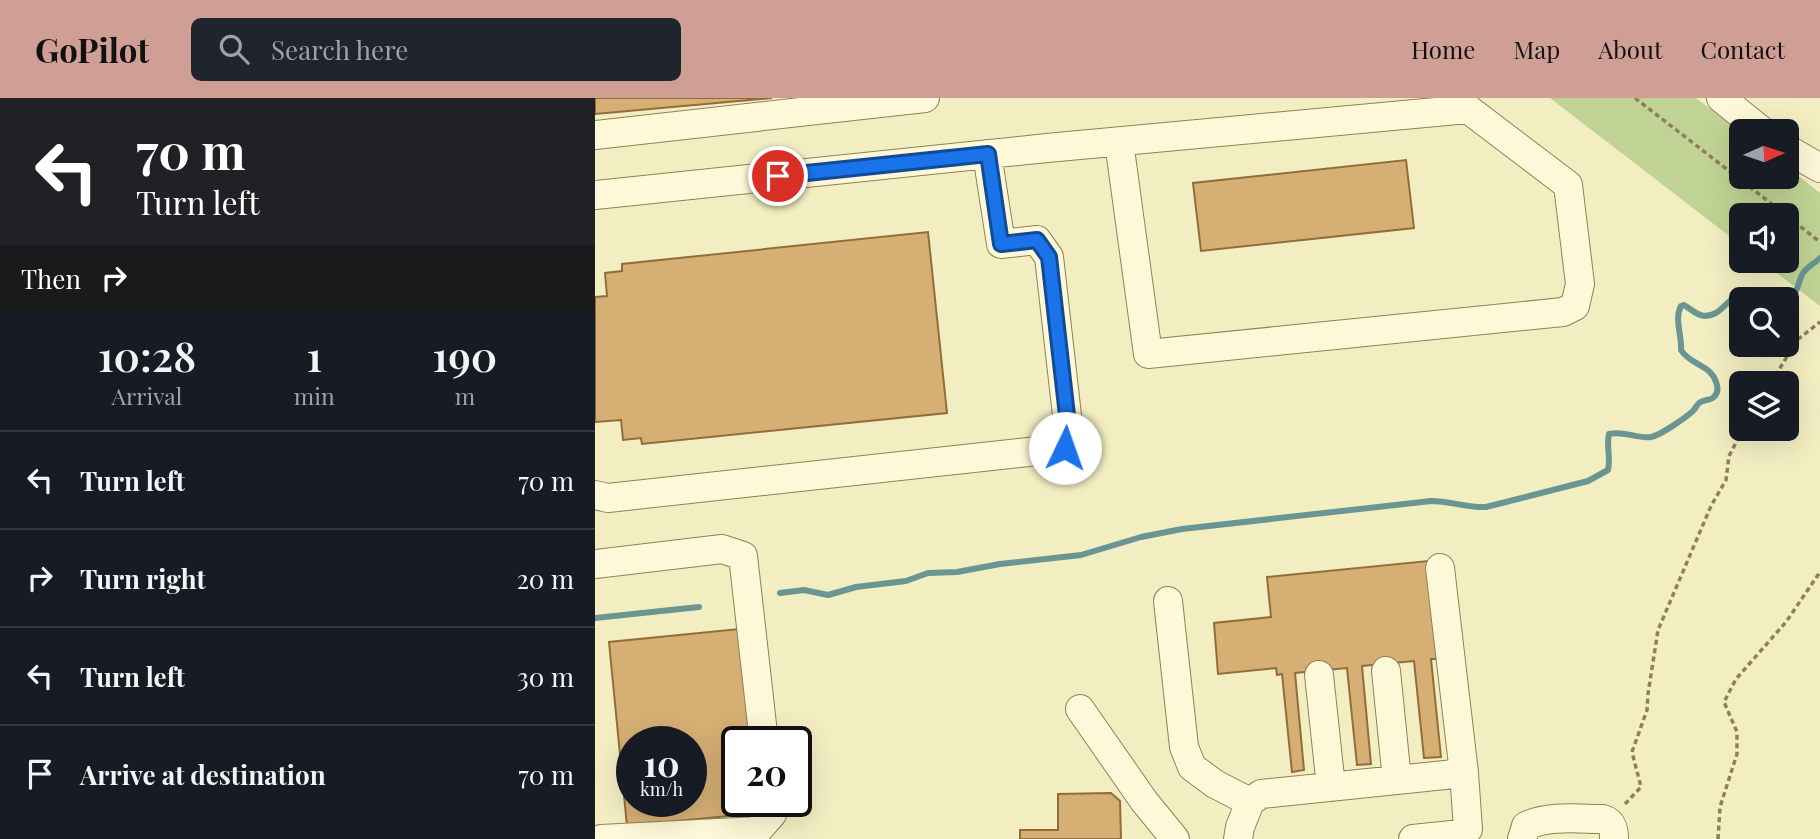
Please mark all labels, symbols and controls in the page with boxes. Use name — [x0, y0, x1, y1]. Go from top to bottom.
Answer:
search box — [191, 18, 681, 81]
text: GoPilot — [35, 27, 149, 71]
icon: search — [215, 30, 253, 68]
text: Search here — [271, 32, 408, 67]
text: Home — [1411, 33, 1475, 65]
text: Map — [1513, 33, 1560, 65]
text: About — [1598, 33, 1662, 65]
text: Contact — [1700, 33, 1785, 65]
text: 70 m — [136, 117, 246, 182]
north arrow — [1729, 119, 1799, 189]
map controls — [1729, 119, 1799, 441]
icon: left — [21, 126, 112, 217]
pin — [748, 146, 808, 206]
icon: arrive — [759, 157, 797, 195]
text: Turn left — [136, 180, 260, 223]
button: sound — [1729, 203, 1799, 273]
icon: right — [95, 259, 133, 297]
text: Then — [21, 261, 81, 296]
button: search — [1729, 287, 1799, 357]
text: 10:28 — [98, 327, 196, 383]
text: 1 — [306, 327, 322, 383]
text: 190 — [432, 327, 497, 383]
button: layers — [1729, 371, 1799, 441]
text: Arrival — [111, 380, 182, 411]
text: min — [294, 380, 335, 411]
text: m — [455, 380, 475, 411]
position arrow — [1028, 411, 1102, 485]
icon: left — [21, 461, 59, 499]
text: Turn left — [80, 463, 185, 498]
text: 70 m — [518, 463, 574, 498]
icon: right — [21, 559, 59, 597]
text: Turn right — [80, 561, 206, 596]
text: 20 m — [516, 561, 574, 596]
icon: left — [21, 657, 59, 695]
text: Turn left — [80, 659, 185, 694]
text: 30 m — [517, 659, 574, 694]
speed limit sign: 20 — [721, 726, 812, 817]
text: 10 — [644, 739, 679, 786]
icon: arrive — [21, 755, 59, 793]
text: Arrive at destination — [80, 757, 326, 792]
text: 70 m — [518, 757, 574, 792]
text: km/h — [640, 777, 683, 801]

